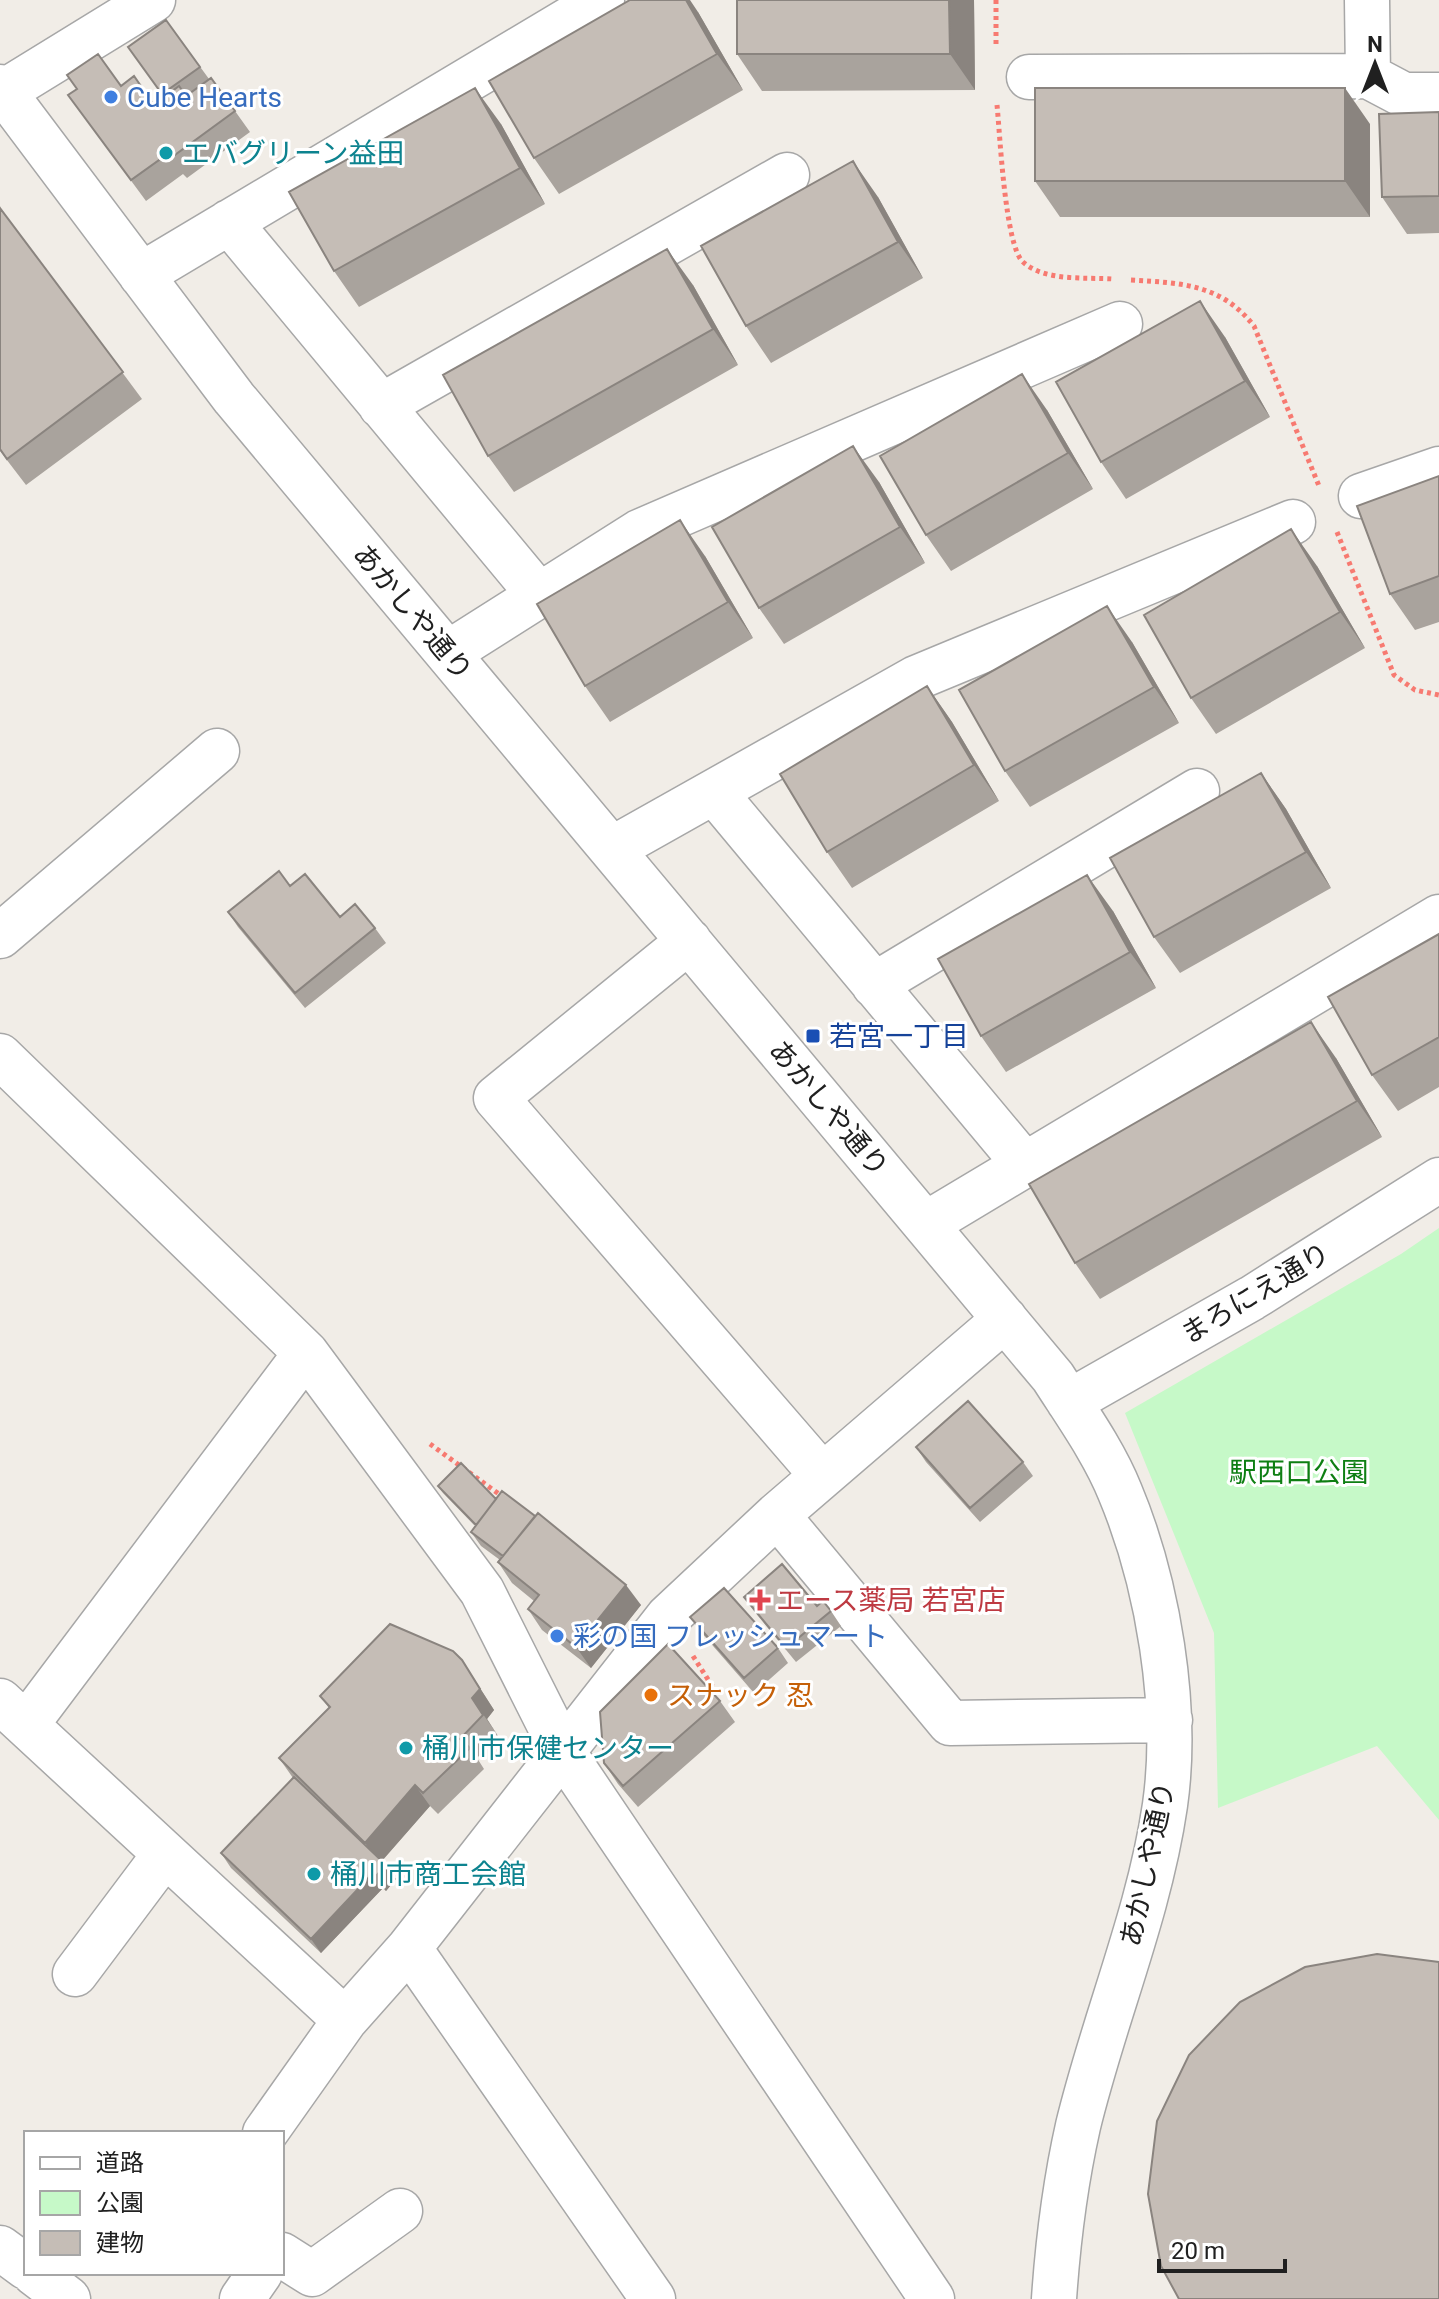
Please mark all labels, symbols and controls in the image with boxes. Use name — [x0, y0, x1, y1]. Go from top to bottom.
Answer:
north arrow — [1335, 24, 1415, 104]
text: N — [1367, 32, 1383, 57]
place label: Cube Hearts — [127, 81, 282, 114]
marker: Cube Hearts — [102, 88, 120, 106]
place label: エバグリーン益田 — [182, 137, 405, 170]
marker: エバグリーン益田 — [157, 144, 175, 162]
street label: あかしや通り — [346, 537, 479, 687]
place label: 若宮一丁目 — [829, 1020, 969, 1053]
marker: 若宮一丁目 — [804, 1027, 822, 1045]
street label: あかしや通り — [762, 1033, 895, 1183]
street label: まろにえ通り — [1175, 1236, 1336, 1351]
park label: 駅西口公園 — [1229, 1456, 1369, 1489]
place label: エース薬局 若宮店 — [776, 1584, 1006, 1617]
marker: エース薬局 若宮店 — [751, 1591, 769, 1609]
place label: 彩の国 フレッシュマート — [573, 1620, 888, 1653]
marker: 彩の国 フレッシュマート — [548, 1627, 566, 1645]
place label: スナック 忍 — [667, 1679, 814, 1712]
marker: スナック 忍 — [642, 1686, 660, 1704]
place label: 桶川市保健センター — [422, 1732, 674, 1765]
marker: 桶川市保健センター — [397, 1739, 415, 1757]
street label: あかしや通り — [1114, 1779, 1181, 1950]
place label: 桶川市商工会館 — [330, 1858, 526, 1891]
marker: 桶川市商工会館 — [305, 1865, 323, 1883]
legend — [24, 2131, 284, 2275]
text: 道路 — [96, 2149, 144, 2177]
text: 公園 — [96, 2189, 144, 2217]
scale bar — [1159, 2223, 1285, 2273]
text: 建物 — [96, 2229, 144, 2257]
text: 20 m — [1171, 2237, 1225, 2265]

